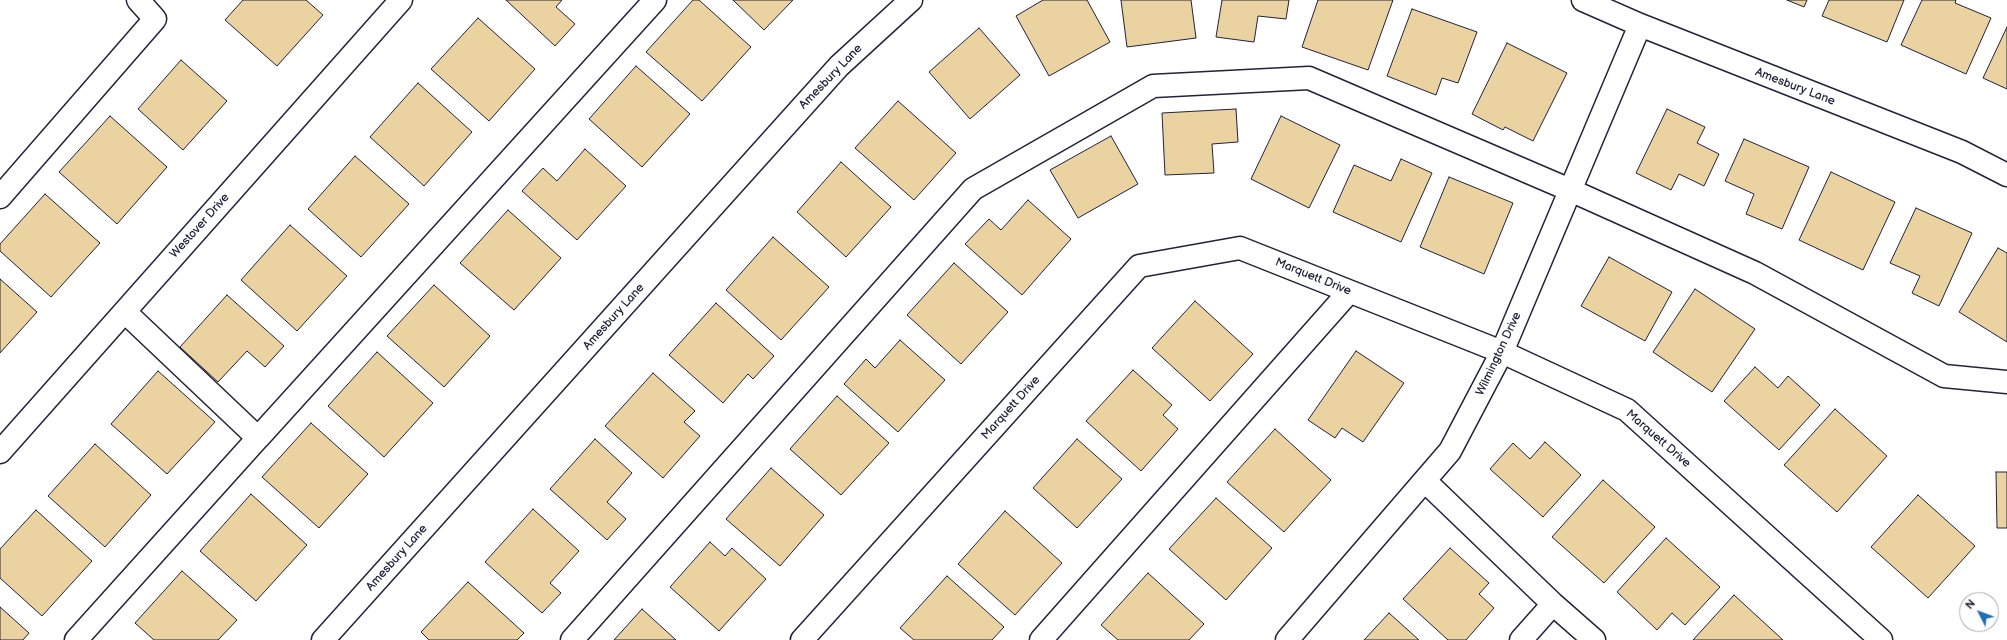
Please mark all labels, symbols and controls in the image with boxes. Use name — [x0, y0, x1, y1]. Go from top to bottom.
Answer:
street label: Amesbury Lane — [796, 42, 866, 112]
street label: Amesbury Lane — [1753, 65, 1837, 109]
street label: Westover Drive — [167, 191, 233, 261]
street label: Marquett Drive — [1273, 255, 1353, 299]
street label: Amesbury Lane — [580, 281, 648, 353]
street label: Wilmington Drive — [1473, 310, 1525, 398]
street label: Marquett Drive — [979, 373, 1043, 443]
street label: Marquett Drive — [1623, 407, 1693, 471]
street label: Amesbury Lane — [363, 522, 431, 594]
north arrow — [1959, 592, 1999, 632]
text: N — [1963, 597, 1978, 612]

